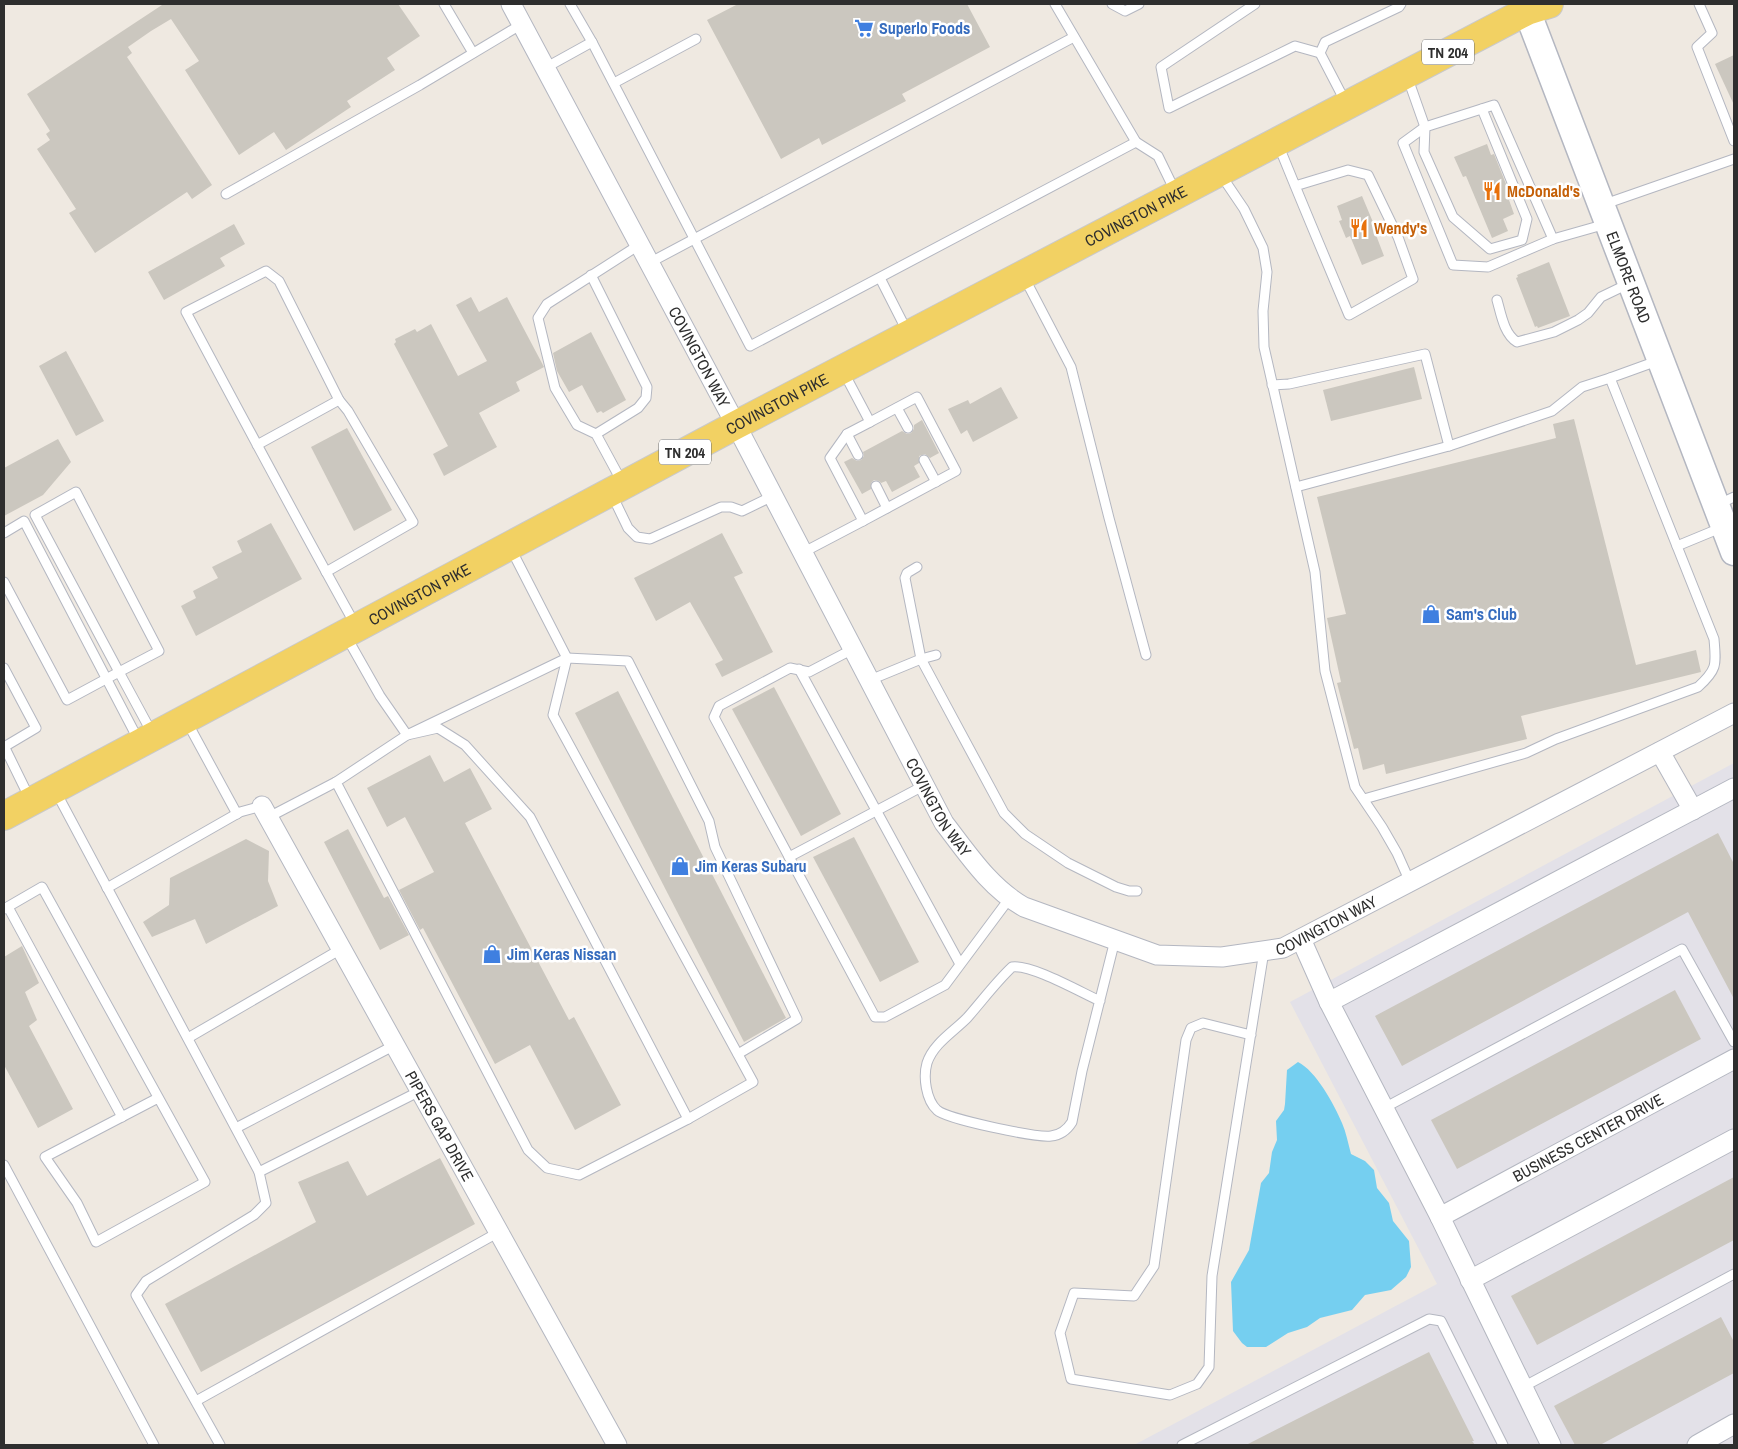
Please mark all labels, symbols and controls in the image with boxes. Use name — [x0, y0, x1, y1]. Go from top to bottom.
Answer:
supermarket icon: Superlo Foods — [853, 17, 875, 39]
place label: Superlo Foods — [879, 17, 970, 39]
road number: TN 204 — [1422, 40, 1474, 64]
street label: COVINGTON PIKE — [1081, 180, 1191, 252]
restaurant icon: McDonald's — [1481, 180, 1503, 202]
place label: McDonald's — [1507, 180, 1580, 202]
restaurant icon: Wendy's — [1348, 217, 1370, 239]
place label: Wendy's — [1374, 217, 1427, 239]
street label: ELMORE ROAD — [1601, 228, 1656, 326]
street label: COVINGTON WAY — [664, 302, 736, 411]
street label: COVINGTON PIKE — [722, 368, 832, 440]
road number: TN 204 — [659, 440, 711, 464]
street label: COVINGTON PIKE — [364, 558, 474, 630]
shop icon: Sam's Club — [1420, 603, 1442, 625]
place label: Sam's Club — [1446, 603, 1517, 625]
street label: COVINGTON WAY — [901, 754, 977, 861]
shop icon: Jim Keras Subaru — [669, 855, 691, 877]
place label: Jim Keras Subaru — [695, 855, 807, 877]
street label: COVINGTON WAY — [1274, 890, 1381, 960]
shop icon: Jim Keras Nissan — [481, 943, 503, 965]
place label: Jim Keras Nissan — [507, 943, 616, 965]
street label: PIPERS GAP DRIVE — [400, 1067, 479, 1185]
street label: BUSINESS CENTER DRIVE — [1509, 1088, 1667, 1187]

